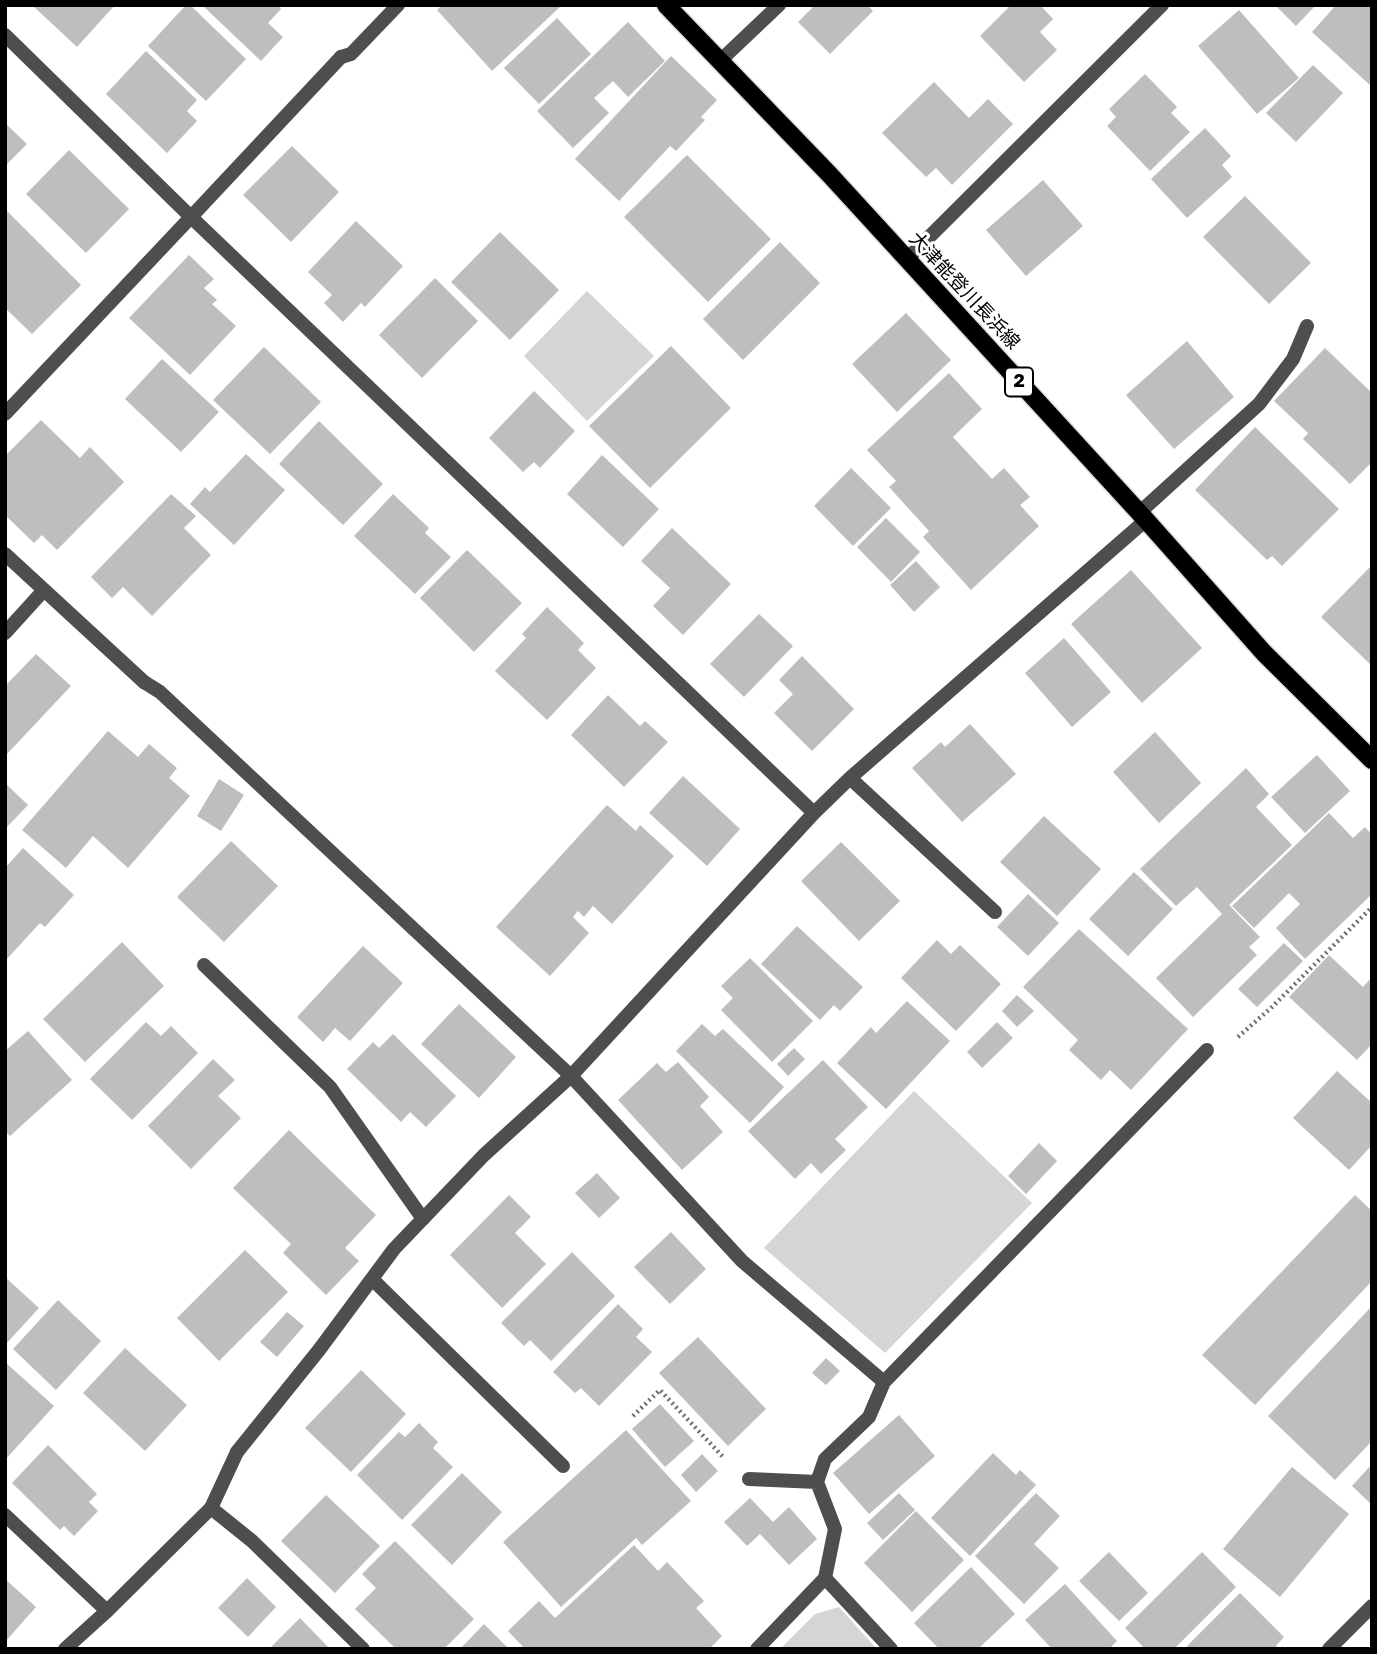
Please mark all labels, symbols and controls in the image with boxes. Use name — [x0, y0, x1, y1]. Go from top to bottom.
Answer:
street label: 大津能登川長浜線 — [904, 228, 1024, 354]
road number: 2 — [1005, 368, 1033, 396]

